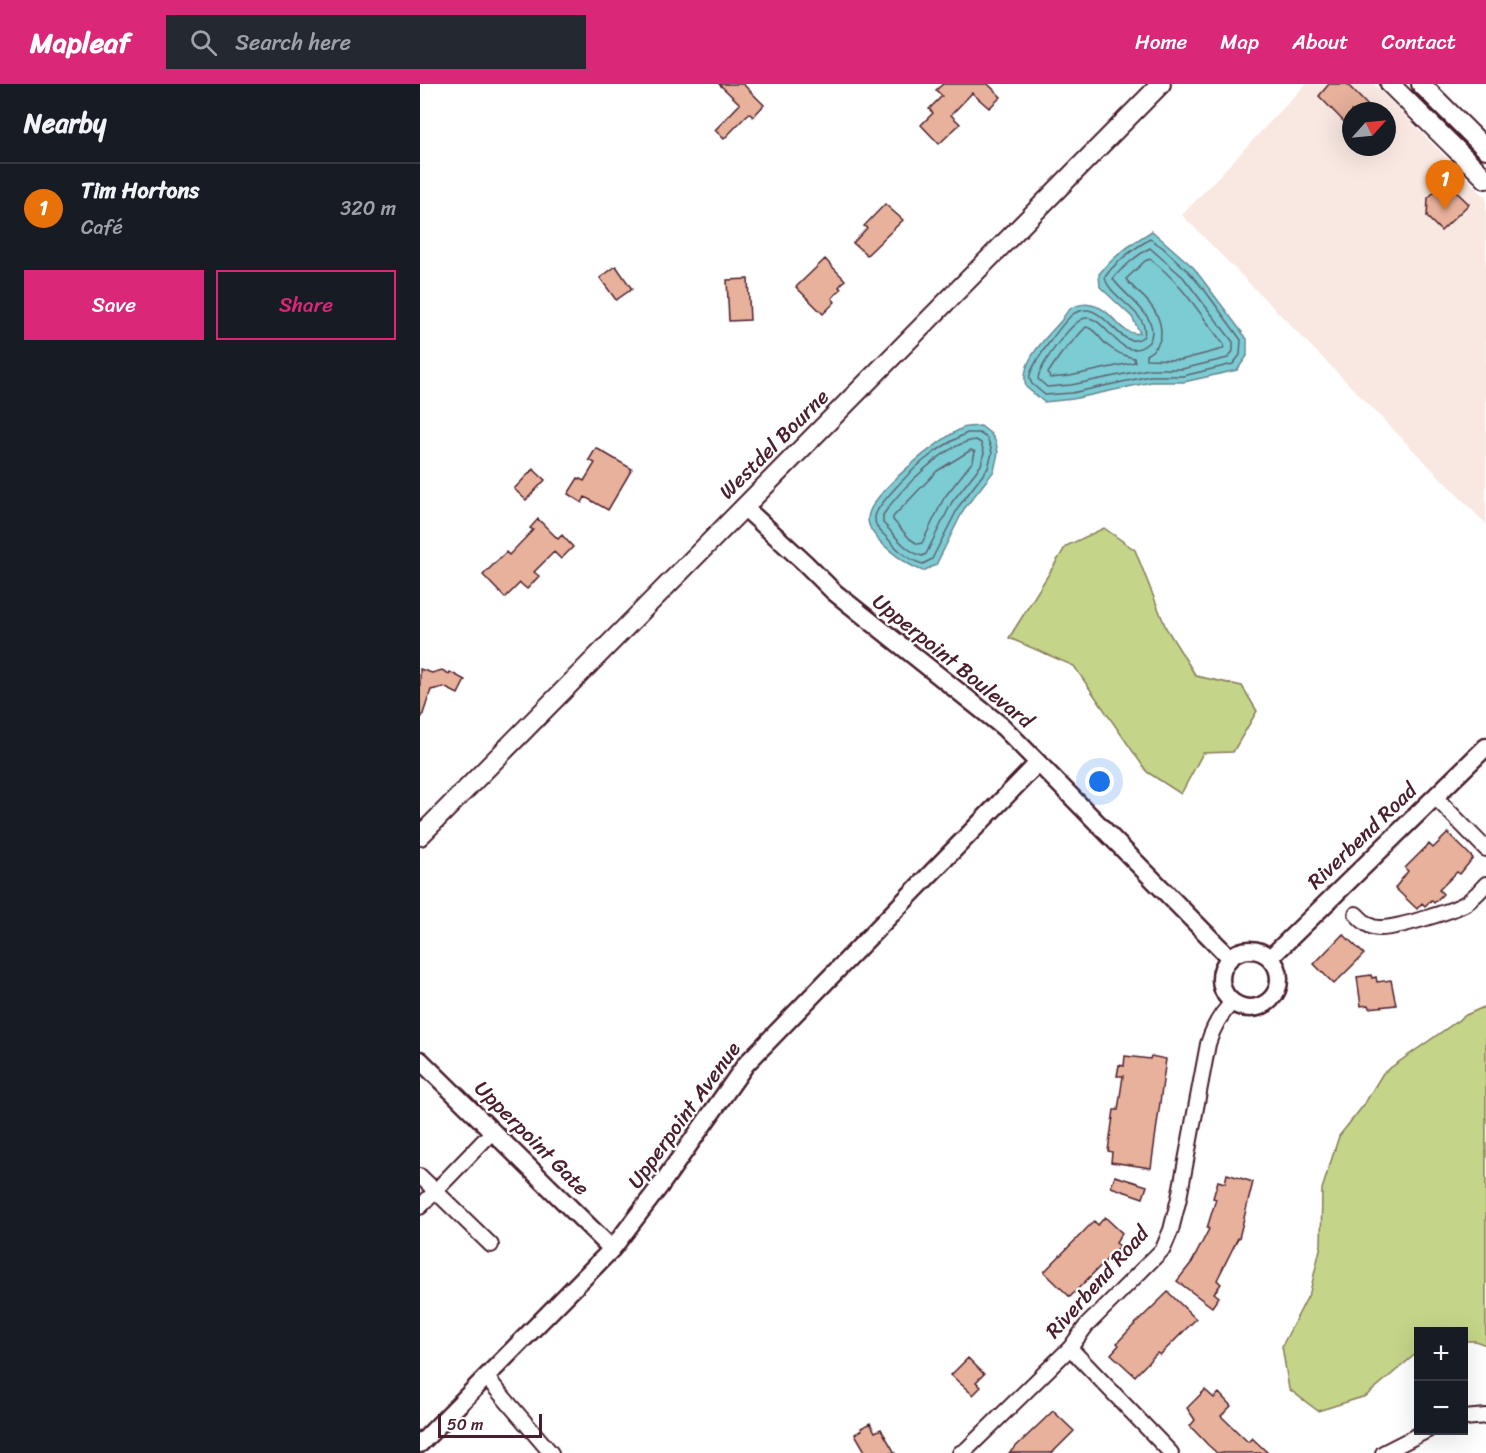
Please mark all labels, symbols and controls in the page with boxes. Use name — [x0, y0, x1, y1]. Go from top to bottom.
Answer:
search box — [166, 15, 586, 69]
text: Mapleaf — [30, 18, 130, 67]
text: Search here — [235, 23, 351, 62]
text: Home — [1135, 23, 1187, 61]
text: Map — [1220, 23, 1259, 61]
text: About — [1292, 23, 1349, 61]
text: Contact — [1382, 23, 1456, 61]
icon: search — [187, 26, 220, 59]
text: Nearby — [24, 100, 106, 146]
north arrow — [1342, 102, 1396, 156]
pin: 1 — [1426, 160, 1464, 210]
text: Tim Hortons — [81, 171, 199, 210]
text: 1 — [39, 191, 48, 226]
text: 320 m — [340, 191, 396, 226]
text: Café — [81, 210, 123, 245]
button: Save — [24, 270, 204, 340]
button: Share — [216, 270, 396, 340]
street label: Westdel Bourne — [709, 379, 839, 509]
street label: Upperpoint Boulevard — [864, 583, 1044, 740]
your location — [1085, 767, 1114, 796]
street label: Riverbend Road — [1298, 772, 1428, 899]
street label: Upperpoint Avenue — [617, 1033, 751, 1197]
street label: Upperpoint Gate — [465, 1071, 599, 1205]
street label: Riverbend Road — [1035, 1215, 1160, 1347]
map controls — [1414, 1327, 1468, 1435]
button: + — [1414, 1327, 1468, 1381]
button: − — [1414, 1381, 1468, 1435]
text: 50 m — [447, 1410, 483, 1439]
scale bar — [438, 1411, 542, 1438]

